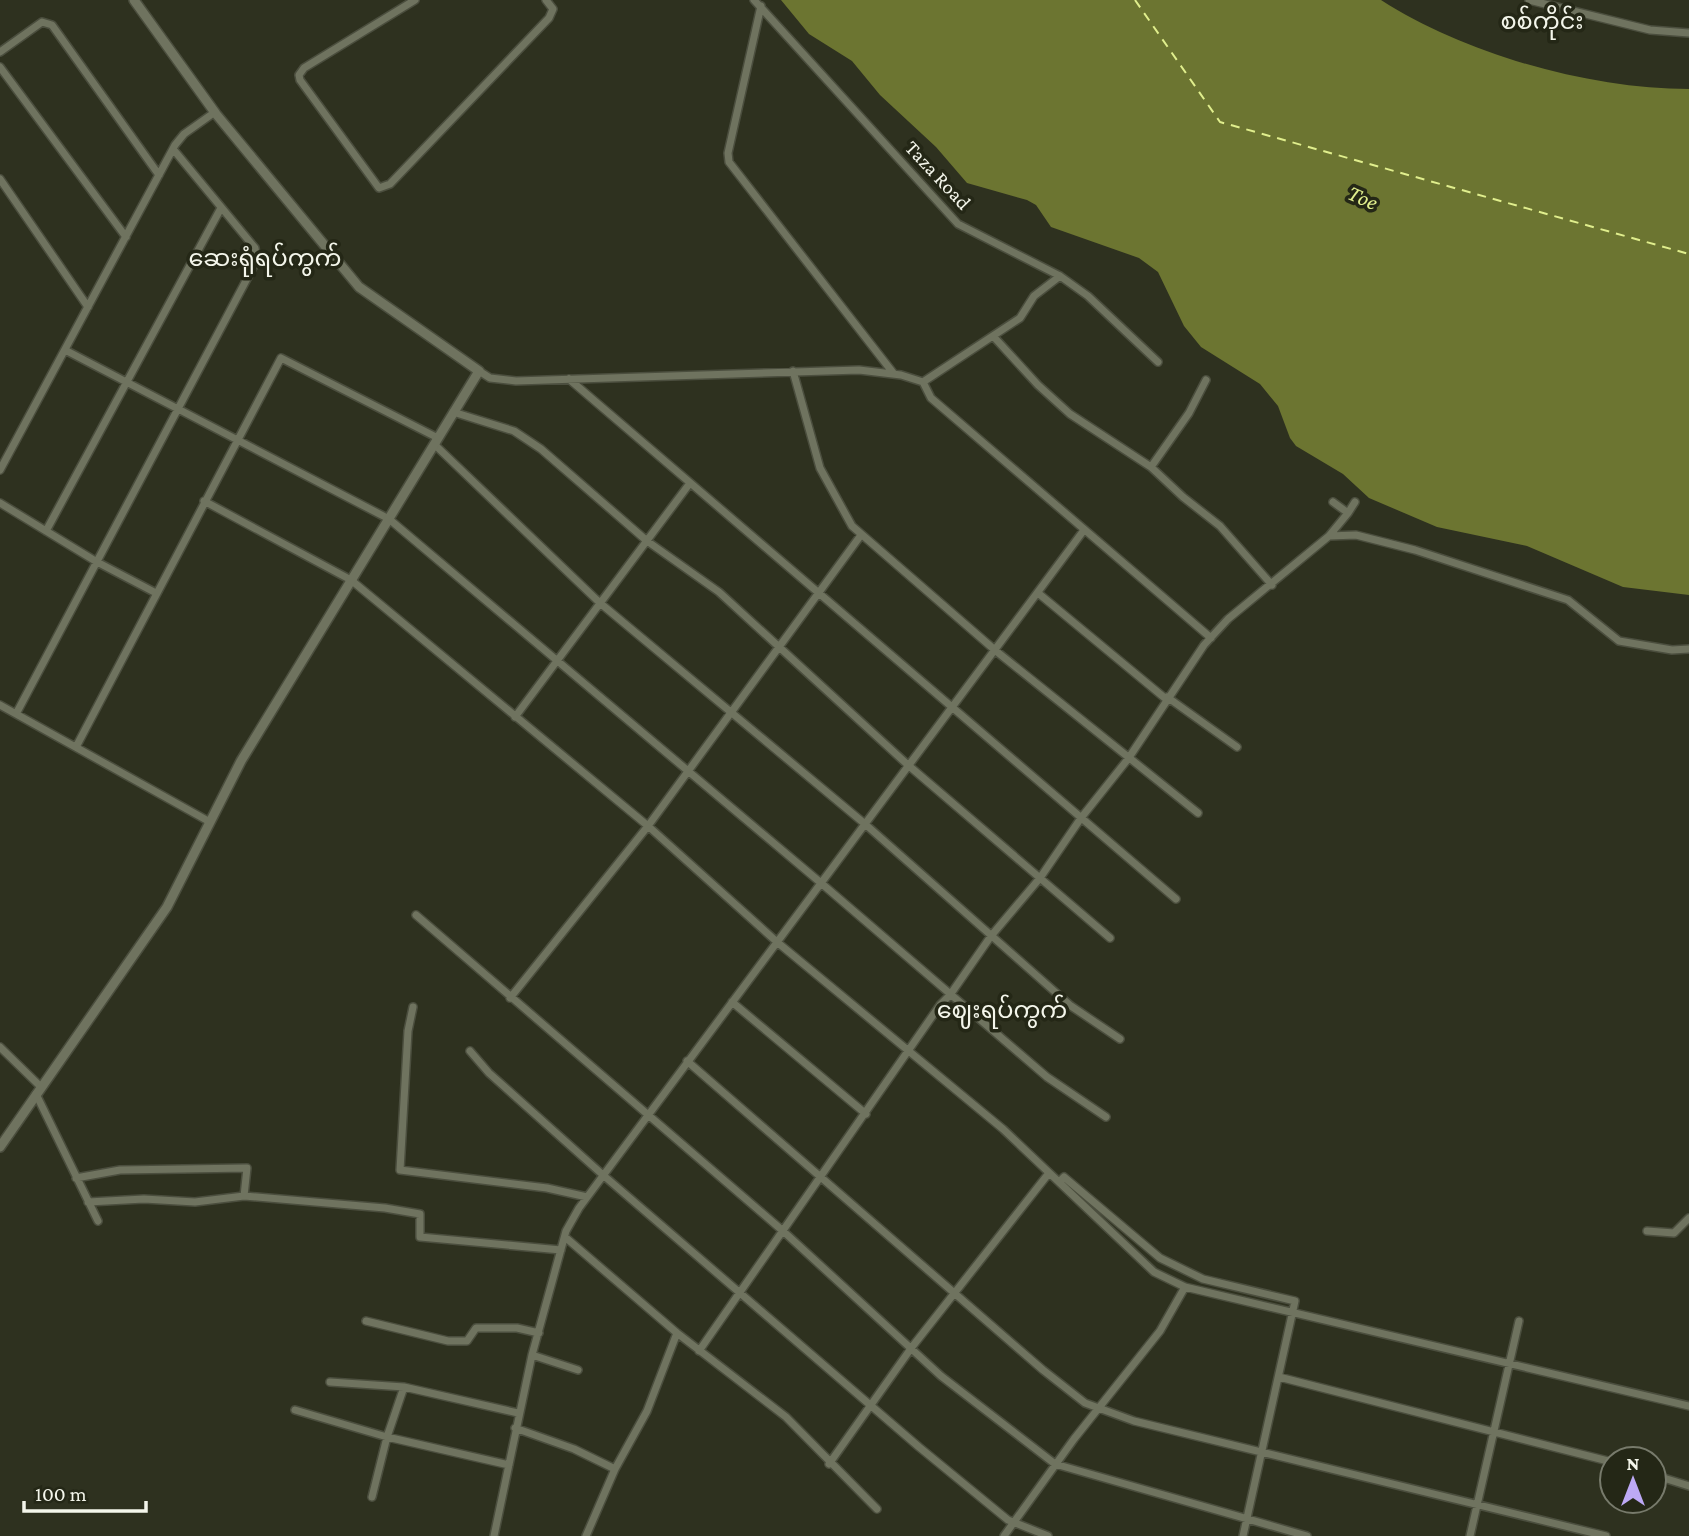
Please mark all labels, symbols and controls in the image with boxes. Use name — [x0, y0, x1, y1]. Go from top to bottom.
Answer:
district label: စစ်ကိုင်း — [1500, 5, 1584, 40]
street label: Taza Road — [900, 136, 976, 214]
water label: Toe — [1344, 179, 1382, 215]
district label: ဆေးရုံရပ်ကွက် — [188, 242, 342, 277]
district label: ဈေးရပ်ကွက် — [937, 994, 1067, 1029]
north arrow — [1598, 1445, 1668, 1515]
text: N — [1627, 1453, 1640, 1474]
scale bar — [24, 1470, 147, 1514]
text: 100 m — [35, 1482, 87, 1506]

